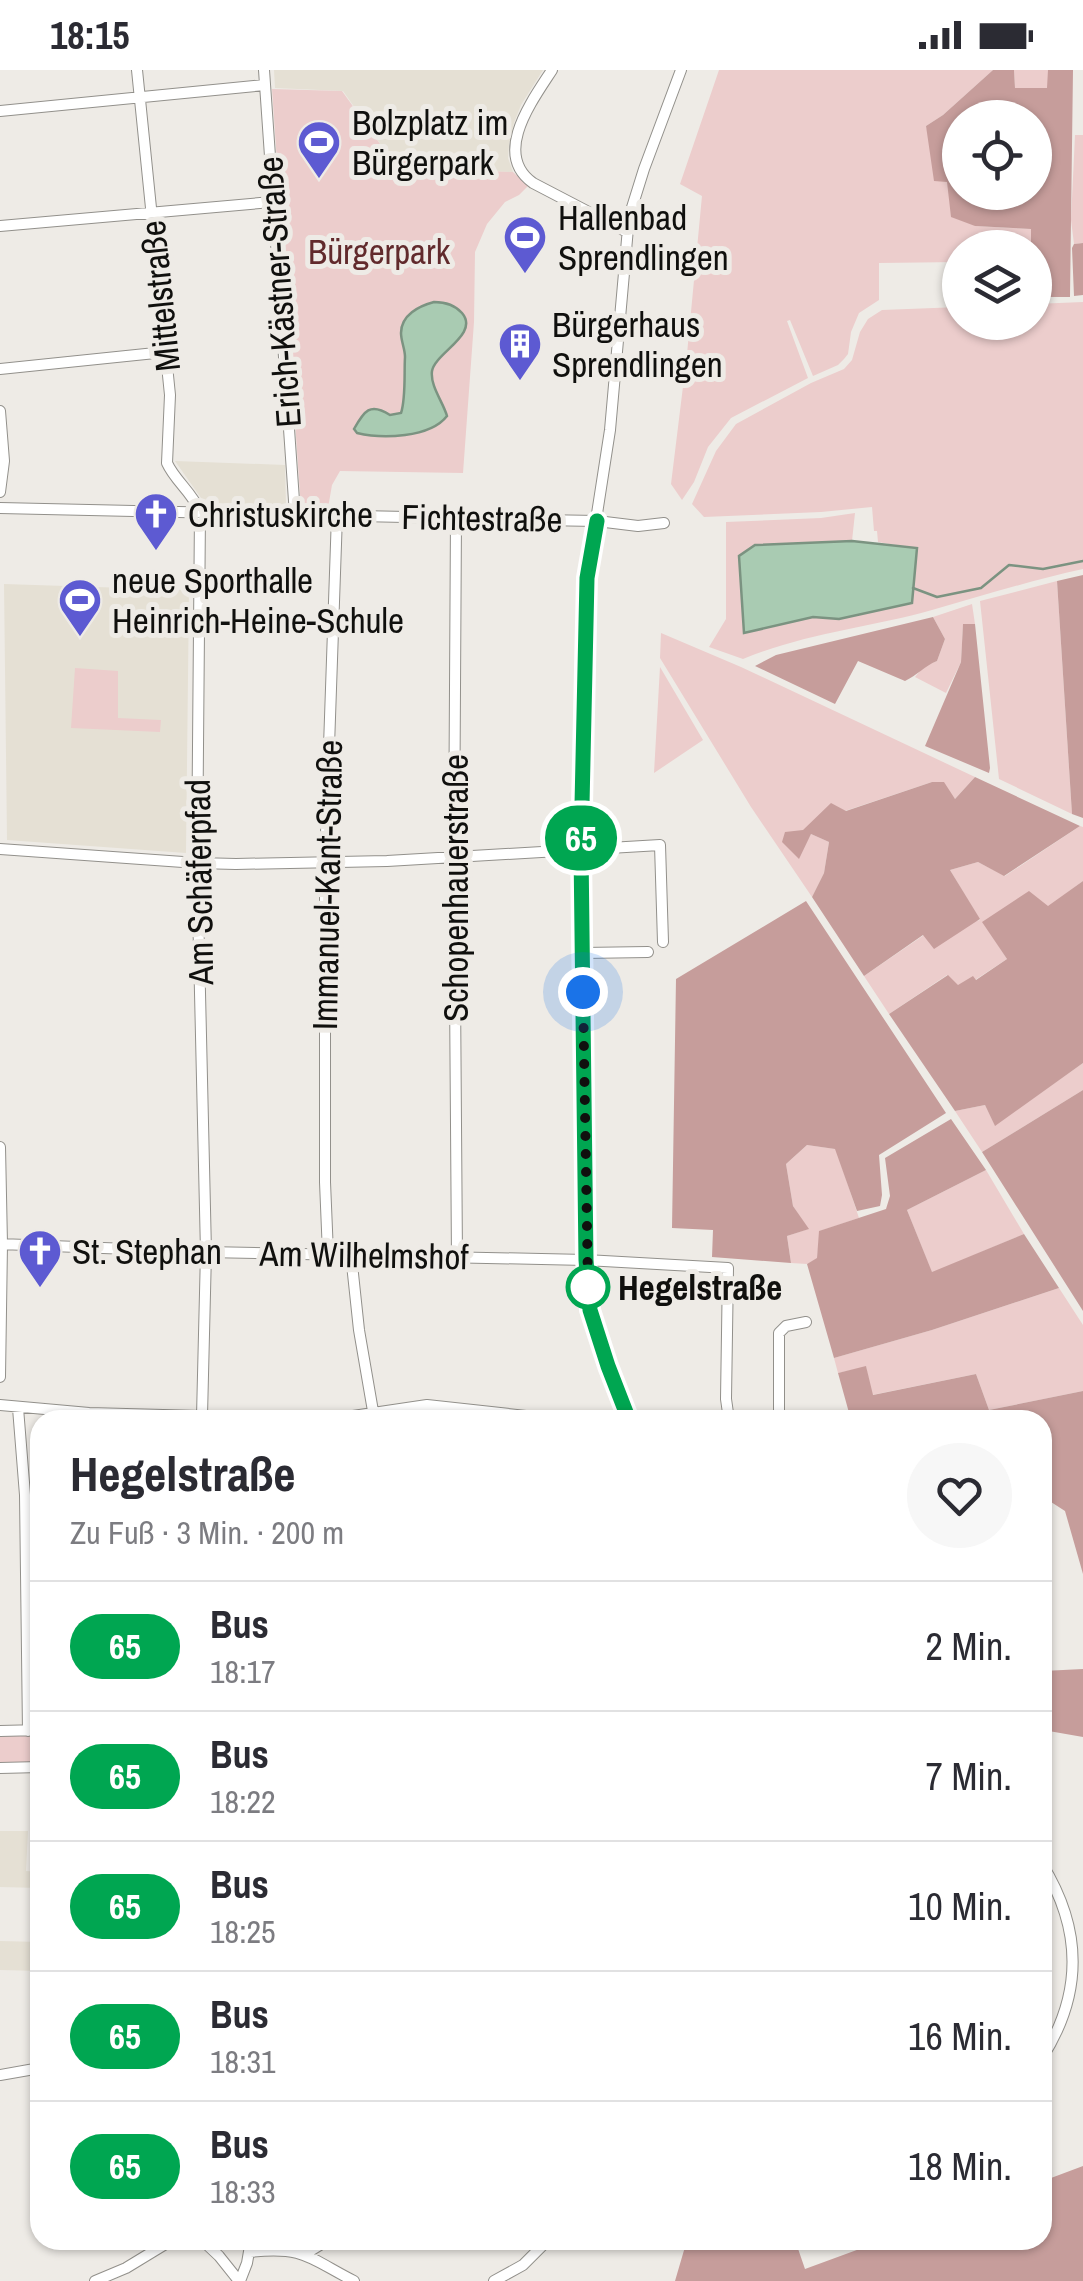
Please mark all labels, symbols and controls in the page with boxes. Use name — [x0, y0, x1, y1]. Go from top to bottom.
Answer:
text: 18:15 — [50, 10, 130, 61]
place label: Bolzplatz im Bürgerpark — [352, 99, 508, 186]
map controls — [942, 100, 1052, 340]
button: locate — [942, 100, 1052, 210]
sports icon: Bolzplatz im Bürgerpark — [296, 119, 342, 180]
street label: Erich-Kästner-Straße — [246, 155, 312, 429]
place label: Hallenbad Sprendlingen — [558, 194, 729, 281]
sports icon: Hallenbad Sprendlingen — [502, 214, 548, 275]
street label: Mittelstraße — [129, 218, 191, 374]
park label: Bürgerpark — [308, 228, 451, 275]
button: layers — [942, 230, 1052, 340]
place label: Bürgerhaus Sprendlingen — [552, 301, 723, 388]
building icon: Bürgerhaus Sprendlingen — [497, 321, 543, 382]
church icon: Christuskirche — [133, 491, 179, 552]
place label: Christuskirche — [188, 491, 373, 538]
street label: Fichtestraße — [401, 493, 563, 543]
place label: neue Sporthalle Heinrich-Heine-Schule — [112, 557, 404, 644]
sports icon: neue Sporthalle Heinrich-Heine-Schule — [57, 577, 103, 638]
street label: Immanuel-Kant-Straße — [301, 739, 353, 1031]
street label: Schopenhauerstraße — [432, 754, 479, 1022]
street label: Am Schäferpfad — [174, 779, 224, 986]
line badge: 65 — [536, 806, 626, 870]
text: 65 — [565, 815, 597, 862]
your location — [558, 967, 608, 1017]
church icon: St. Stephan — [17, 1228, 63, 1289]
place label: St. Stephan — [72, 1228, 222, 1275]
street label: Am Wilhelmshof — [258, 1230, 469, 1280]
place label: Hegelstraße — [618, 1264, 782, 1311]
marker: Hegelstraße — [567, 1266, 609, 1308]
text: Hegelstraße — [70, 1441, 295, 1506]
button: heart — [907, 1443, 1012, 1548]
text: Zu Fuß · 3 Min. · 200 m — [70, 1511, 344, 1554]
text: Bus — [210, 1599, 269, 1650]
text: 2 Min. — [925, 1621, 1012, 1672]
text: 65 — [109, 1623, 141, 1670]
text: 18:17 — [210, 1650, 276, 1693]
text: Bus — [210, 1729, 269, 1780]
text: 7 Min. — [925, 1751, 1012, 1802]
text: 65 — [109, 1753, 141, 1800]
text: 18:22 — [210, 1780, 276, 1823]
text: Bus — [210, 1859, 269, 1910]
text: 10 Min. — [908, 1881, 1012, 1932]
text: 65 — [109, 1883, 141, 1930]
text: 18:25 — [210, 1910, 276, 1953]
text: Bus — [210, 1989, 269, 2040]
text: 16 Min. — [908, 2011, 1012, 2062]
text: 65 — [109, 2013, 141, 2060]
text: 18:31 — [210, 2040, 276, 2083]
text: Bus — [210, 2119, 269, 2170]
text: 18 Min. — [908, 2141, 1012, 2192]
text: 65 — [109, 2143, 141, 2190]
text: 18:33 — [210, 2170, 276, 2213]

